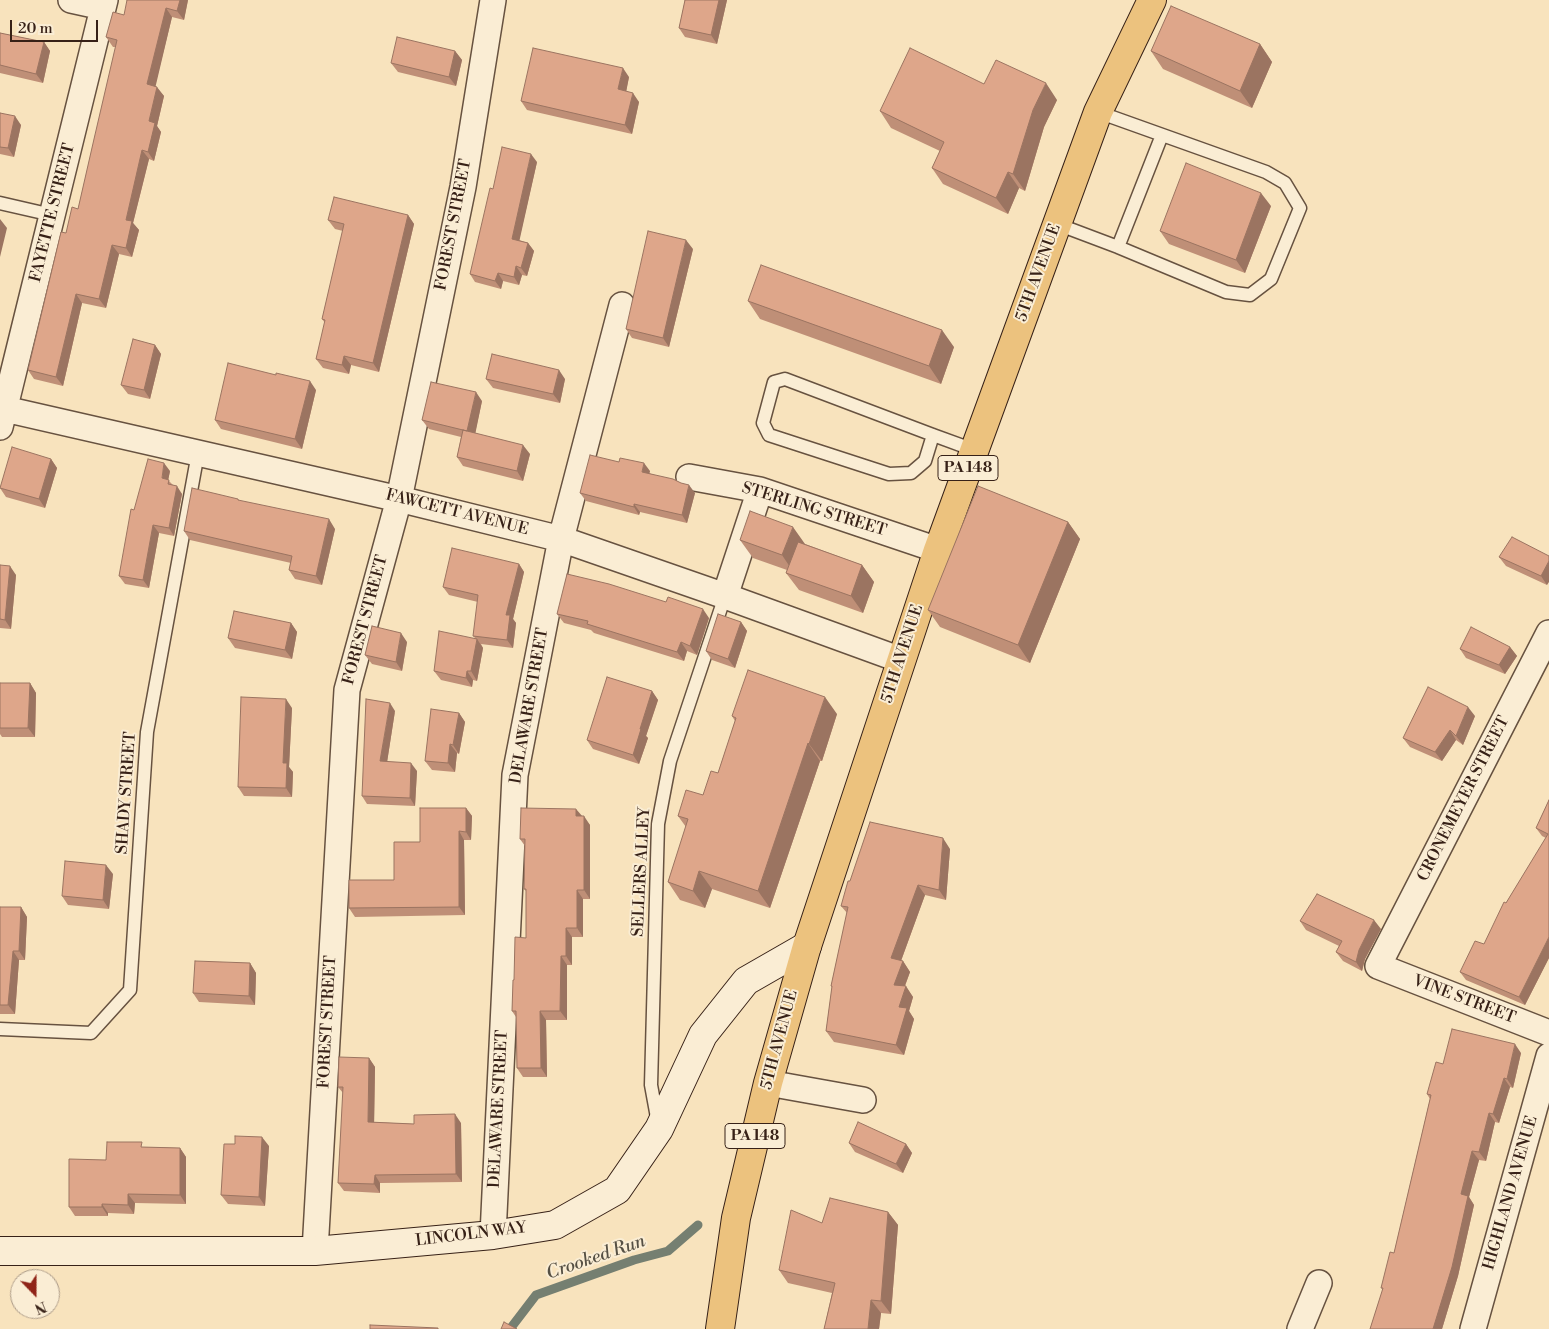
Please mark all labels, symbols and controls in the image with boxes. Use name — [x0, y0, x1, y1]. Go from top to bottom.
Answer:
scale bar — [12, 10, 100, 42]
text: 20 m — [18, 19, 53, 38]
street label: FAYETTE STREET — [26, 141, 80, 285]
street label: FOREST STREET — [432, 158, 476, 292]
street label: 5TH AVENUE — [1012, 221, 1066, 325]
road number: PA 148 — [938, 456, 998, 480]
street label: STERLING STREET — [739, 479, 889, 541]
street label: FAWCETT AVENUE — [384, 486, 530, 540]
street label: FOREST STREET — [339, 553, 393, 687]
street label: 5TH AVENUE — [878, 602, 928, 706]
street label: DELAWARE STREET — [507, 626, 553, 786]
street label: CRONEMEYER STREET — [1414, 713, 1514, 885]
street label: SHADY STREET — [113, 731, 141, 855]
street label: SELLERS ALLEY — [629, 807, 655, 937]
street label: FOREST STREET — [315, 955, 341, 1089]
street label: VINE STREET — [1410, 972, 1518, 1028]
street label: 5TH AVENUE — [757, 988, 803, 1092]
street label: DELAWARE STREET — [485, 1030, 513, 1188]
street label: HIGHLAND AVENUE — [1480, 1114, 1542, 1272]
road number: PA 148 — [725, 1124, 785, 1148]
street label: LINCOLN WAY — [414, 1219, 528, 1251]
water label: Crooked Run — [544, 1231, 648, 1285]
north arrow — [10, 1269, 60, 1319]
text: N — [32, 1297, 49, 1317]

